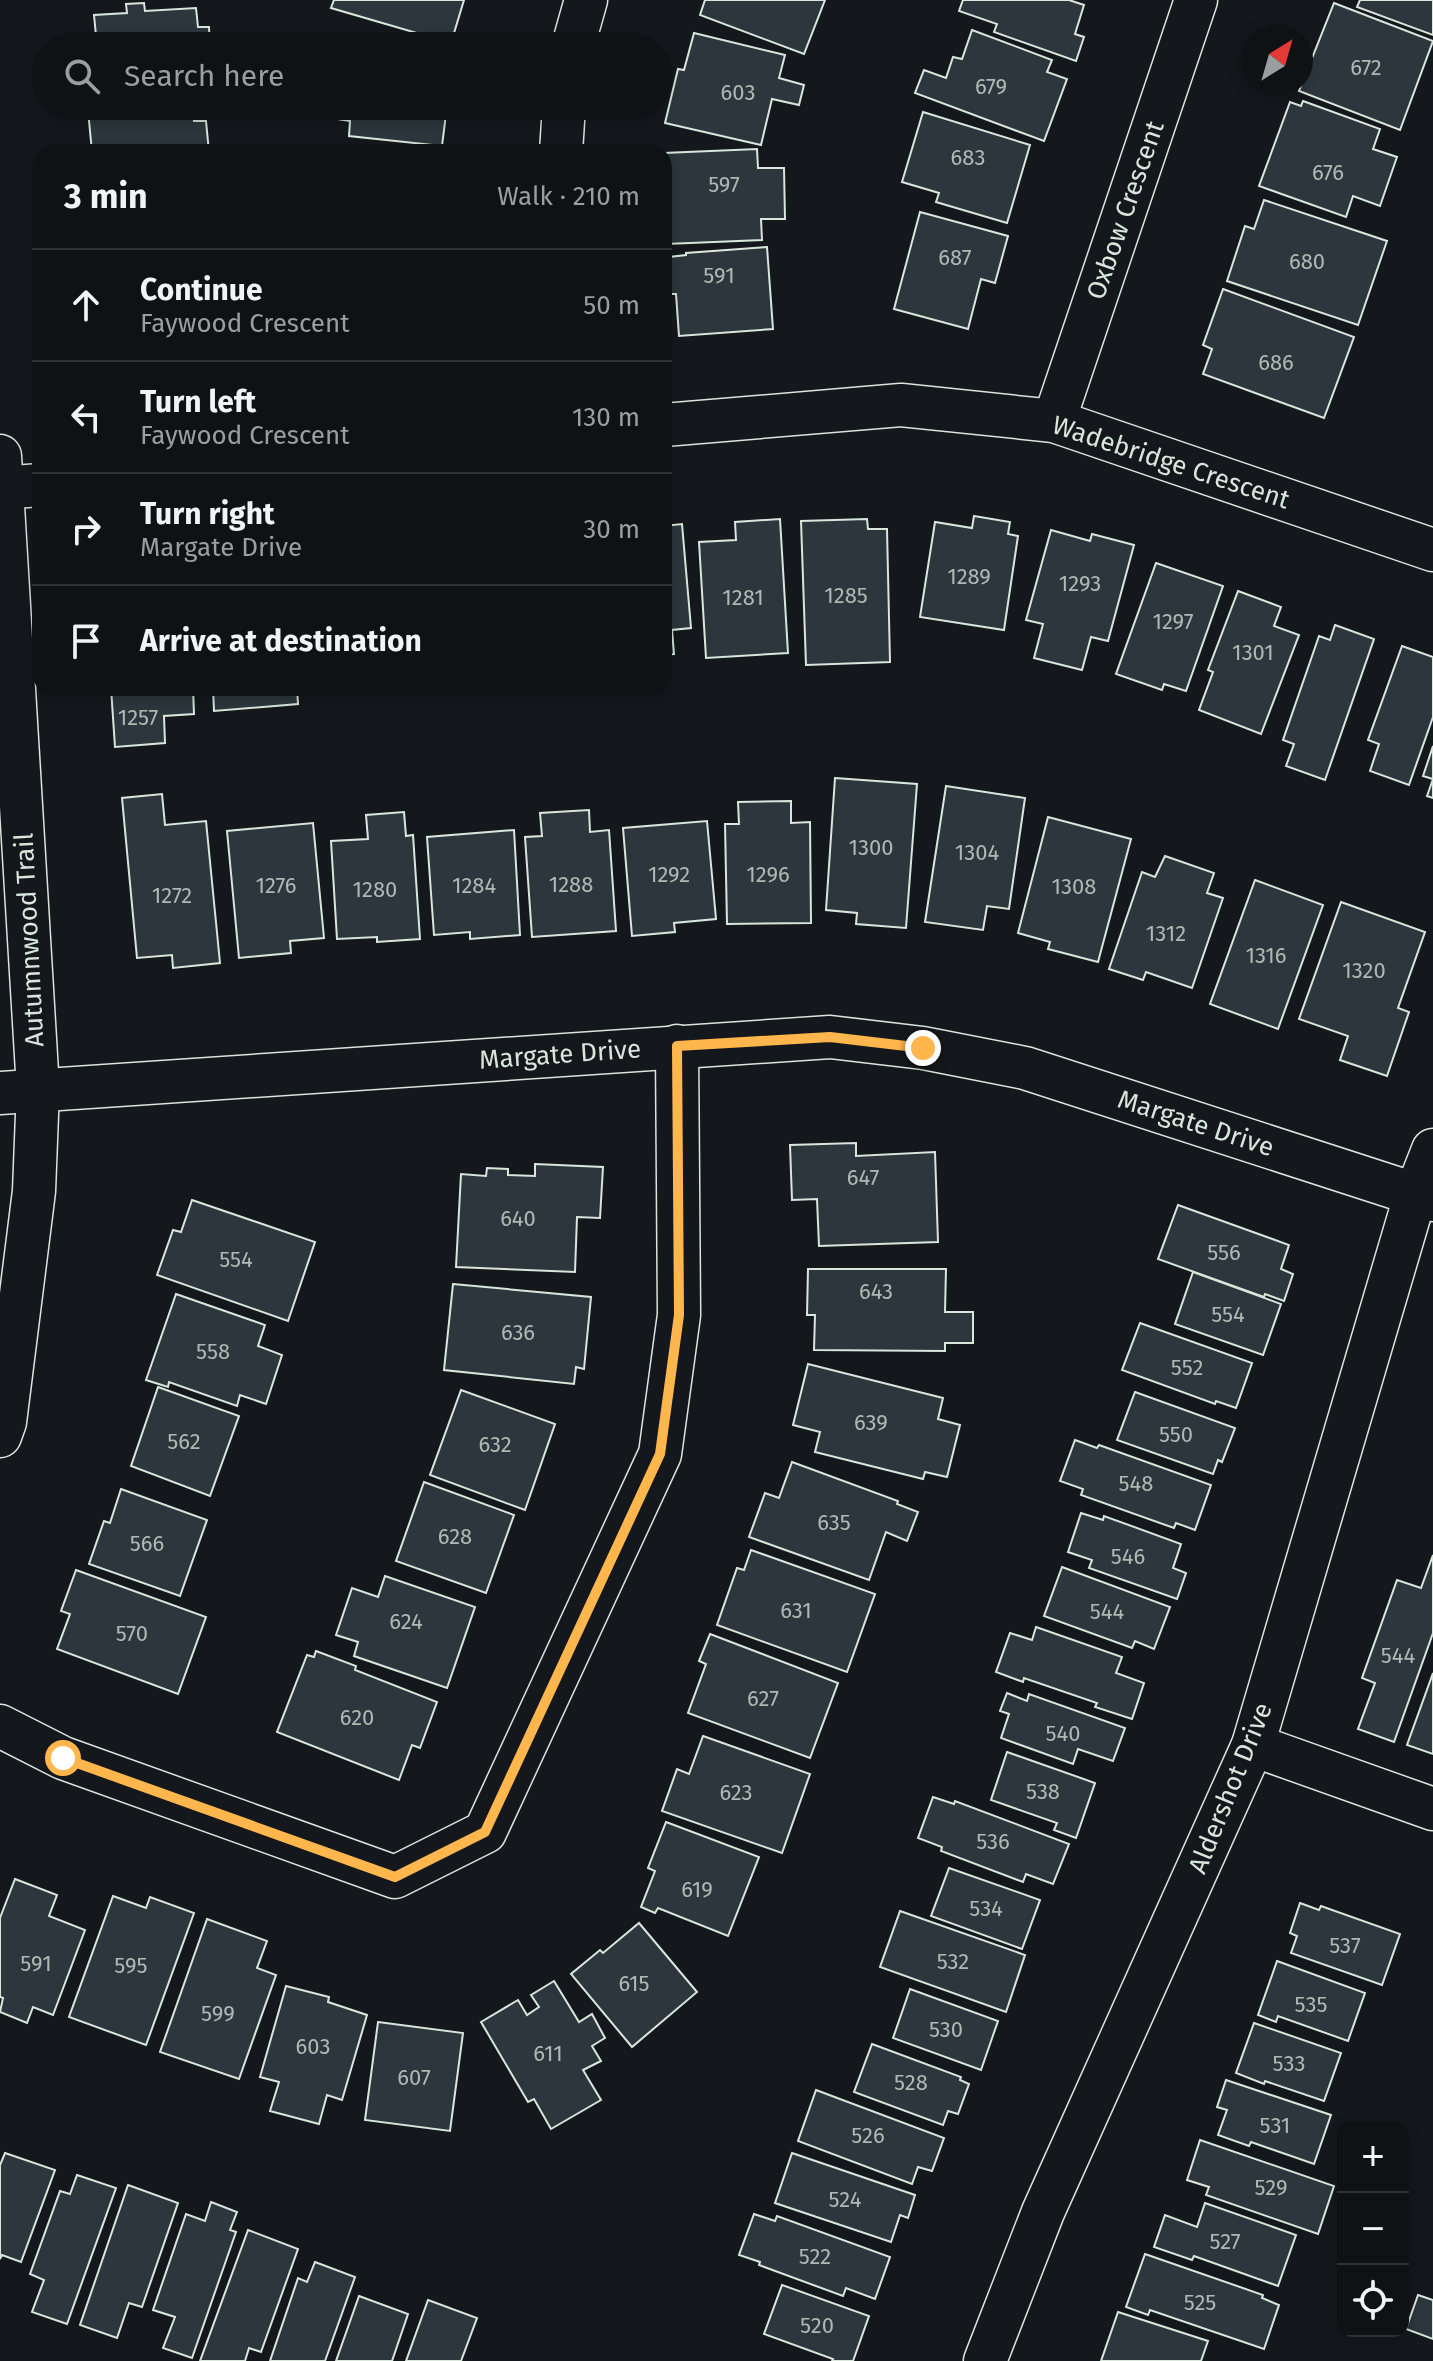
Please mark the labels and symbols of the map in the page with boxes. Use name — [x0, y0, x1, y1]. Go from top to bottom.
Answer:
north arrow — [1241, 24, 1313, 96]
house number: 672 — [1350, 54, 1382, 81]
house number: 679 — [975, 73, 1007, 100]
house number: 603 — [721, 79, 755, 106]
street label: Oxbow Crescent — [1080, 116, 1171, 304]
house number: 683 — [951, 144, 985, 171]
house number: 676 — [1312, 159, 1344, 186]
house number: 597 — [708, 171, 740, 198]
house number: 687 — [938, 244, 972, 271]
house number: 680 — [1289, 248, 1325, 275]
house number: 591 — [703, 262, 735, 289]
house number: 686 — [1258, 349, 1294, 376]
street label: Wadebridge Crescent — [1048, 409, 1294, 516]
house number: 1289 — [947, 563, 991, 590]
house number: 1293 — [1059, 570, 1101, 597]
house number: 1285 — [824, 582, 868, 609]
house number: 1281 — [722, 584, 764, 611]
house number: 1297 — [1152, 608, 1194, 635]
house number: 1301 — [1232, 639, 1274, 666]
house number: 1257 — [118, 704, 159, 731]
street label: Autumnwood Trail — [8, 832, 51, 1048]
house number: 1300 — [848, 834, 894, 861]
house number: 1304 — [955, 839, 1000, 866]
house number: 1292 — [648, 861, 690, 888]
house number: 1296 — [746, 861, 790, 888]
house number: 1288 — [549, 871, 593, 898]
house number: 1276 — [255, 872, 297, 899]
house number: 1284 — [452, 872, 496, 899]
house number: 1308 — [1052, 873, 1096, 900]
house number: 1280 — [353, 876, 397, 903]
house number: 1272 — [152, 882, 192, 909]
house number: 1312 — [1146, 920, 1186, 947]
house number: 1316 — [1245, 942, 1287, 969]
house number: 1320 — [1342, 957, 1386, 984]
route end — [905, 1030, 941, 1066]
street label: Margate Drive — [478, 1033, 642, 1076]
street label: Margate Drive — [1114, 1084, 1278, 1163]
house number: 647 — [847, 1164, 880, 1191]
house number: 640 — [500, 1205, 536, 1232]
house number: 556 — [1207, 1239, 1241, 1266]
house number: 554 — [219, 1246, 253, 1273]
house number: 643 — [859, 1278, 893, 1305]
house number: 554 — [1211, 1301, 1245, 1328]
house number: 636 — [501, 1319, 535, 1346]
house number: 558 — [196, 1338, 230, 1365]
house number: 552 — [1171, 1354, 1203, 1381]
house number: 639 — [854, 1409, 888, 1436]
house number: 550 — [1159, 1421, 1193, 1448]
house number: 562 — [167, 1428, 201, 1455]
house number: 632 — [478, 1431, 512, 1458]
house number: 548 — [1119, 1470, 1153, 1497]
house number: 635 — [817, 1509, 851, 1536]
house number: 628 — [438, 1523, 472, 1550]
house number: 566 — [130, 1530, 164, 1557]
house number: 546 — [1111, 1543, 1145, 1570]
house number: 631 — [780, 1597, 812, 1624]
house number: 544 — [1090, 1598, 1125, 1625]
house number: 624 — [389, 1608, 423, 1635]
house number: 570 — [116, 1620, 148, 1647]
house number: 544 — [1381, 1642, 1416, 1669]
house number: 627 — [747, 1685, 779, 1712]
street label: Aldershot Drive — [1182, 1698, 1279, 1878]
house number: 620 — [340, 1704, 374, 1731]
house number: 540 — [1045, 1720, 1081, 1747]
route start — [45, 1740, 81, 1776]
house number: 538 — [1026, 1778, 1060, 1805]
house number: 623 — [719, 1779, 753, 1806]
house number: 536 — [976, 1828, 1010, 1855]
house number: 619 — [681, 1876, 713, 1903]
house number: 534 — [969, 1895, 1003, 1922]
house number: 537 — [1329, 1932, 1361, 1959]
house number: 532 — [937, 1948, 969, 1975]
house number: 591 — [20, 1950, 52, 1977]
house number: 595 — [114, 1952, 148, 1979]
house number: 615 — [618, 1970, 650, 1997]
house number: 535 — [1295, 1991, 1327, 2018]
house number: 599 — [201, 2000, 235, 2027]
house number: 530 — [929, 2016, 963, 2043]
house number: 603 — [296, 2033, 330, 2060]
house number: 611 — [533, 2040, 563, 2067]
house number: 533 — [1273, 2050, 1305, 2077]
house number: 607 — [397, 2064, 431, 2091]
house number: 528 — [894, 2069, 928, 2096]
house number: 531 — [1260, 2112, 1290, 2139]
house number: 526 — [851, 2122, 885, 2149]
house number: 529 — [1255, 2174, 1287, 2201]
house number: 524 — [829, 2186, 862, 2213]
house number: 527 — [1209, 2228, 1241, 2255]
house number: 522 — [799, 2243, 831, 2270]
house number: 525 — [1184, 2289, 1216, 2316]
house number: 520 — [800, 2312, 834, 2339]

